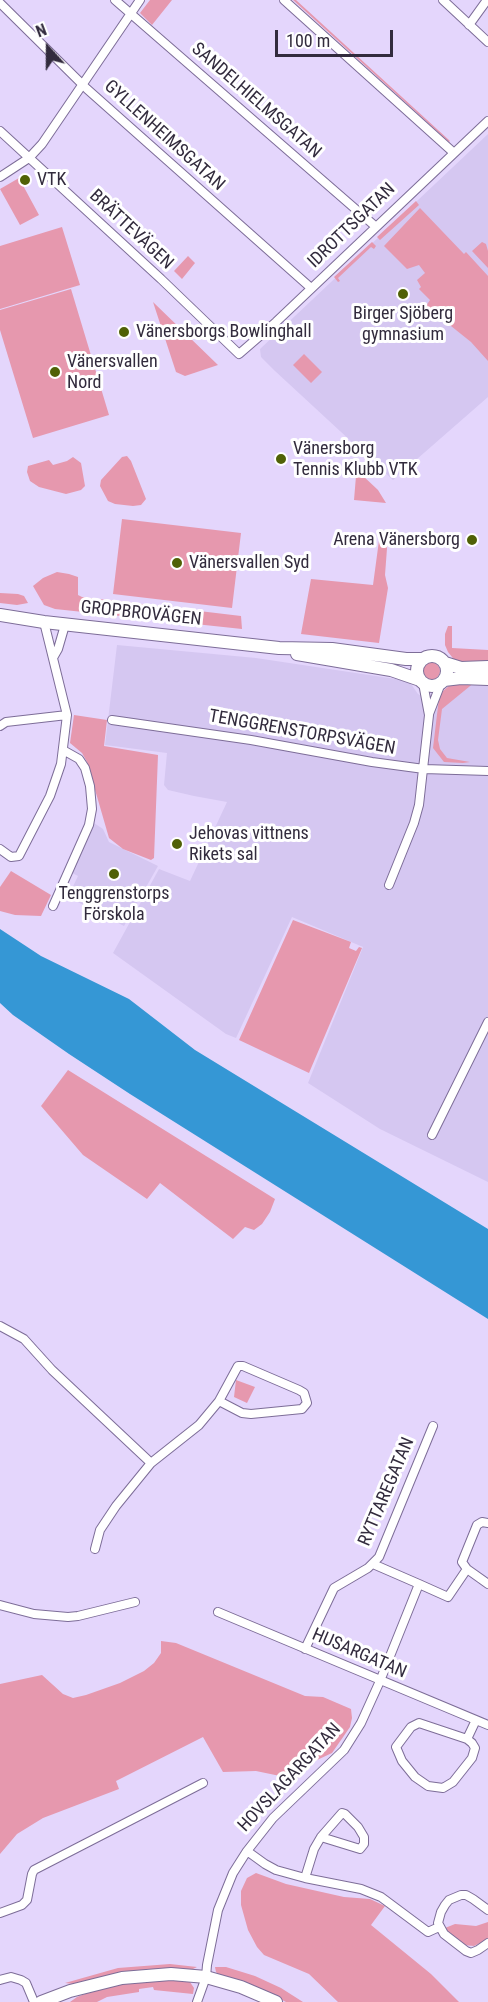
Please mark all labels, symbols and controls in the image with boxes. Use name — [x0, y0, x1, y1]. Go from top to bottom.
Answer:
north arrow — [18, 18, 78, 78]
scale bar — [278, 18, 396, 56]
text: N — [33, 20, 49, 41]
text: 100 m — [286, 30, 330, 51]
street label: SANDELHIELMSGATAN — [187, 39, 325, 163]
street label: GYLLENHEIMSGATAN — [99, 76, 229, 196]
place label: VTK — [37, 169, 66, 191]
marker: VTK — [18, 173, 32, 187]
street label: IDROTTSGATAN — [304, 179, 400, 273]
street label: BRÄTTEVÄGEN — [85, 186, 177, 274]
marker: Birger Sjöberg gymnasium — [396, 287, 410, 301]
place label: Birger Sjöberg gymnasium — [353, 303, 453, 346]
place label: Vänersborgs Bowlinghall — [136, 321, 312, 343]
marker: Vänersborgs Bowlinghall — [117, 325, 131, 339]
place label: Vänersvallen Nord — [67, 351, 158, 394]
marker: Vänersvallen Nord — [48, 365, 62, 379]
place label: Vänersborg Tennis Klubb VTK — [293, 438, 418, 480]
marker: Vänersborg Tennis Klubb VTK — [274, 452, 288, 466]
place label: Arena Vänersborg — [333, 529, 460, 551]
marker: Arena Vänersborg — [465, 533, 479, 547]
place label: Vänersvallen Syd — [189, 552, 310, 574]
marker: Vänersvallen Syd — [170, 556, 184, 570]
street label: GROPBROVÄGEN — [79, 597, 203, 631]
street label: TENGGRENSTORPSVÄGEN — [207, 706, 397, 760]
place label: Jehovas vittnens Rikets sal — [189, 823, 309, 866]
marker: Jehovas vittnens Rikets sal — [170, 837, 184, 851]
marker: Tenggrenstorps Förskola — [107, 867, 121, 881]
place label: Tenggrenstorps Förskola — [59, 883, 169, 926]
street label: RYTTAREGATAN — [354, 1434, 420, 1550]
street label: HUSARGATAN — [308, 1624, 410, 1684]
street label: HOVSLAGARGATAN — [234, 1719, 346, 1837]

